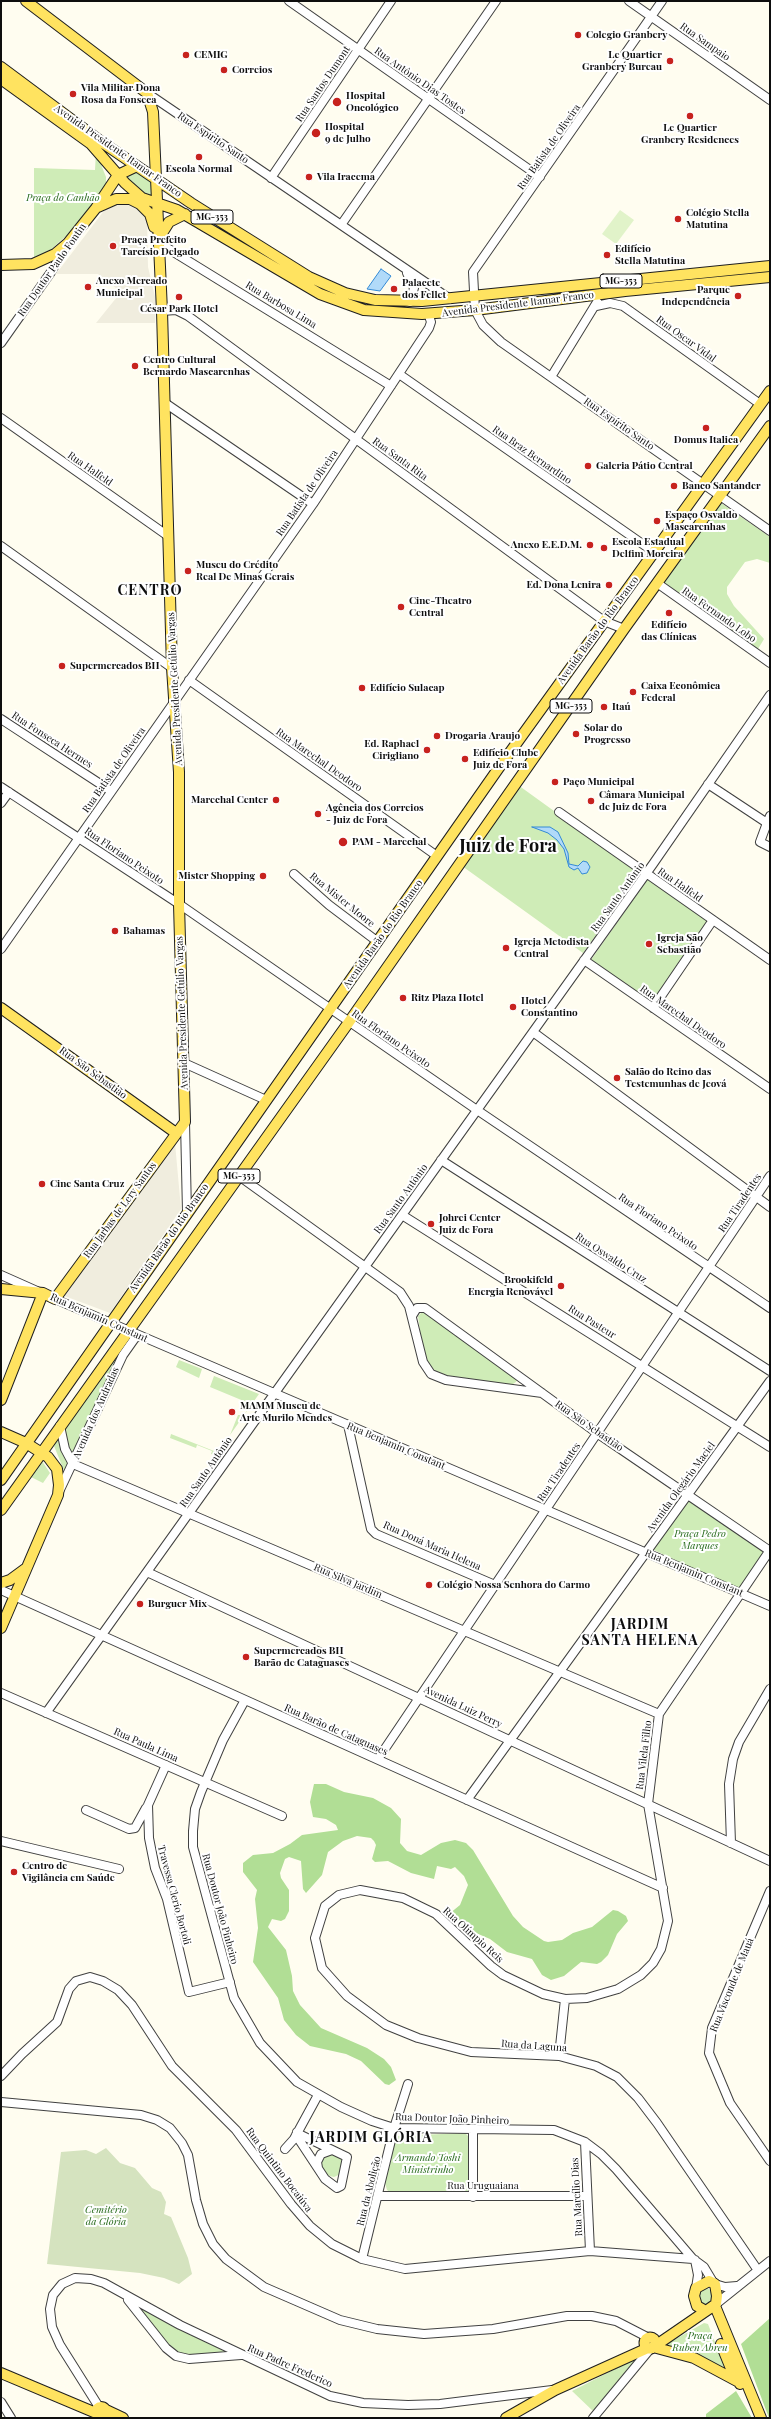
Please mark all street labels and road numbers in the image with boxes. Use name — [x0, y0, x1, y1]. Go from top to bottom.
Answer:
street label: Rua Sampaio — [678, 20, 732, 64]
street label: Rua Santos Dumont — [293, 44, 353, 124]
street label: Rua Antônio Dias Tostes — [372, 45, 468, 117]
street label: Avenida Presidente Itamar Franco — [52, 102, 184, 200]
street label: Rua Batista de Oliveira — [515, 102, 583, 192]
street label: Rua Espírito Santo — [175, 110, 251, 166]
road number: MG-353 — [191, 210, 233, 224]
street label: Rua Doutor Paulo Fontin — [15, 221, 89, 319]
road number: MG-353 — [600, 274, 642, 288]
street label: Rua Barbosa Lima — [243, 279, 319, 331]
street label: Avenida Presidente Itamar Franco — [441, 289, 595, 319]
street label: Rua Oscar Vidal — [654, 313, 718, 365]
street label: Rua Espírito Santo — [581, 395, 657, 453]
street label: Rua Braz Bernardino — [490, 423, 574, 487]
street label: Rua Santa Rita — [370, 435, 430, 483]
street label: Rua Batista de Oliveira — [274, 448, 340, 538]
street label: Rua Halfeld — [65, 449, 115, 489]
street label: Avenida Barão do Rio Branco — [555, 574, 641, 686]
street label: Rua Fernando Lobo — [680, 585, 758, 645]
street label: Avenida Presidente Getúlio Vargas — [165, 612, 185, 766]
road number: MG-353 — [550, 699, 592, 713]
street label: Rua Fonseca Hermes — [9, 709, 95, 771]
street label: Rua Batista de Oliveira — [80, 725, 148, 815]
street label: Rua Marechal Deodoro — [274, 726, 364, 794]
street label: Rua Floriano Peixoto — [82, 825, 166, 887]
street label: Rua Santo Antônio — [589, 860, 647, 934]
street label: Rua Halfeld — [655, 865, 705, 905]
street label: Rua Mister Moore — [307, 870, 377, 930]
street label: Avenida Barão do Rio Branco — [341, 877, 425, 991]
street label: Avenida Presidente Getúlio Vargas — [173, 936, 191, 1090]
street label: Rua Marechal Deodoro — [638, 983, 728, 1051]
street label: Rua Floriano Peixoto — [349, 1007, 433, 1071]
street label: Rua São Sebastião — [57, 1044, 129, 1102]
street label: Rua Jarbas de Lery Santos — [81, 1160, 159, 1260]
street label: Rua Santo Antônio — [372, 1162, 430, 1236]
road number: MG-353 — [218, 1169, 260, 1183]
street label: Rua Tiradentes — [716, 1171, 764, 1235]
street label: Avenida Barão do Rio Branco — [127, 1181, 211, 1295]
street label: Rua Floriano Peixoto — [616, 1191, 700, 1253]
street label: Rua Oswaldo Cruz — [573, 1230, 649, 1286]
street label: Rua Benjamin Constant — [48, 1291, 150, 1345]
street label: Rua Pasteur — [566, 1303, 618, 1341]
street label: Avenida dos Andradas — [70, 1365, 122, 1461]
street label: Rua São Sebastião — [553, 1398, 625, 1454]
street label: Rua Benjamin Constant — [345, 1420, 447, 1472]
street label: Rua Santo Antônio — [177, 1434, 235, 1510]
street label: Rua Tiradentes — [535, 1440, 583, 1504]
street label: Avenida Olegário Maciel — [644, 1440, 718, 1534]
street label: Rua Doná Maria Helena — [381, 1519, 483, 1573]
street label: Rua Benjamin Constant — [643, 1547, 745, 1599]
street label: Rua Silva Jardim — [312, 1561, 384, 1601]
street label: Avenida Luiz Perry — [422, 1684, 504, 1730]
street label: Rua Barão de Cataguases — [282, 1702, 390, 1758]
street label: Rua Vilela Filho — [634, 1720, 654, 1790]
street label: Rua Paula Lima — [112, 1725, 180, 1765]
street label: Travessa Clerio Bortoli — [155, 1844, 193, 1946]
street label: Rua Doutor João Pinheiro — [199, 1852, 241, 1966]
street label: Rua Olímpio Reis — [440, 1905, 506, 1965]
street label: Rua Visconde de Mauá — [708, 1936, 756, 2034]
street label: Rua da Laguna — [501, 2038, 567, 2054]
street label: Rua Doutor João Pinheiro — [395, 2111, 509, 2127]
street label: Rua Quintino Bocaiúva — [243, 2126, 315, 2214]
street label: Rua da Abolição — [355, 2155, 383, 2227]
street label: Rua Marcílio Dias — [569, 2157, 585, 2237]
street label: Rua Uruguaiana — [447, 2180, 519, 2192]
street label: Rua Padre Frederico — [246, 2342, 334, 2390]

